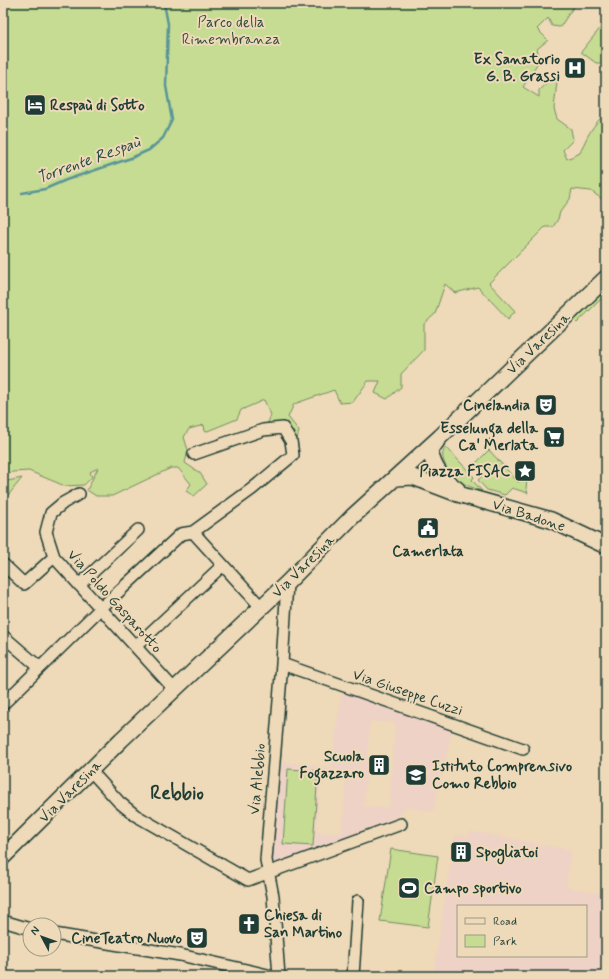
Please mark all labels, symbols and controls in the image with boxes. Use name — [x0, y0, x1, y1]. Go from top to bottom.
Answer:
park label: Parco della Rimembranza — [182, 13, 280, 50]
place label: Ex Sanatorio G. B. Grassi — [474, 50, 560, 87]
hospital icon: Ex Sanatorio G. B. Grassi — [562, 55, 588, 81]
hotel icon: Respaù di Sotto — [22, 92, 48, 118]
place label: Respaù di Sotto — [50, 96, 145, 116]
water label: Torrente Respaù — [34, 132, 144, 189]
street label: Via Varesina — [502, 307, 576, 379]
theatre icon: Cinelandia — [533, 392, 559, 418]
place label: Cinelandia — [463, 396, 530, 416]
place label: Esselunga della Ca' Merlata — [440, 419, 539, 456]
supermarket icon: Esselunga della Ca' Merlata — [541, 424, 567, 450]
place icon: Piazza FISAC — [512, 458, 538, 484]
place label: Piazza FISAC — [420, 462, 510, 482]
street label: Via Badone — [490, 495, 568, 537]
public building icon: Camerlata — [415, 515, 441, 541]
street label: Via Varesina — [268, 530, 340, 603]
place label: Camerlata — [392, 542, 464, 562]
street label: Via Poldo Gasparotto — [62, 546, 166, 658]
street label: Via Giuseppe Cuzzi — [350, 665, 465, 721]
street label: Via Alebbio — [245, 742, 271, 816]
place label: Scuola Fogazzaro — [299, 747, 365, 786]
building icon: Scuola Fogazzaro — [366, 752, 392, 778]
street label: Via Varesina — [35, 755, 107, 828]
place label: Istituto Comprensivo Como Rebbio — [432, 757, 572, 794]
school or university icon: Istituto Comprensivo Como Rebbio — [403, 762, 429, 788]
district label: Rebbio — [150, 781, 204, 806]
building icon: Spogliatoi — [448, 839, 474, 865]
place label: Spogliatoi — [476, 843, 539, 865]
sports icon: Campo sportivo — [396, 875, 422, 901]
place label: Campo sportivo — [424, 879, 522, 899]
legend — [457, 905, 587, 957]
place label: Chiesa di San Martino — [264, 906, 343, 943]
church icon: Chiesa di San Martino — [236, 911, 262, 937]
text: Road — [493, 914, 517, 930]
north arrow — [22, 917, 62, 957]
text: N — [28, 924, 43, 938]
theatre icon: CineTeatro Nuovo — [184, 925, 210, 951]
place label: CineTeatro Nuovo — [71, 929, 183, 949]
text: Park — [493, 934, 517, 950]

